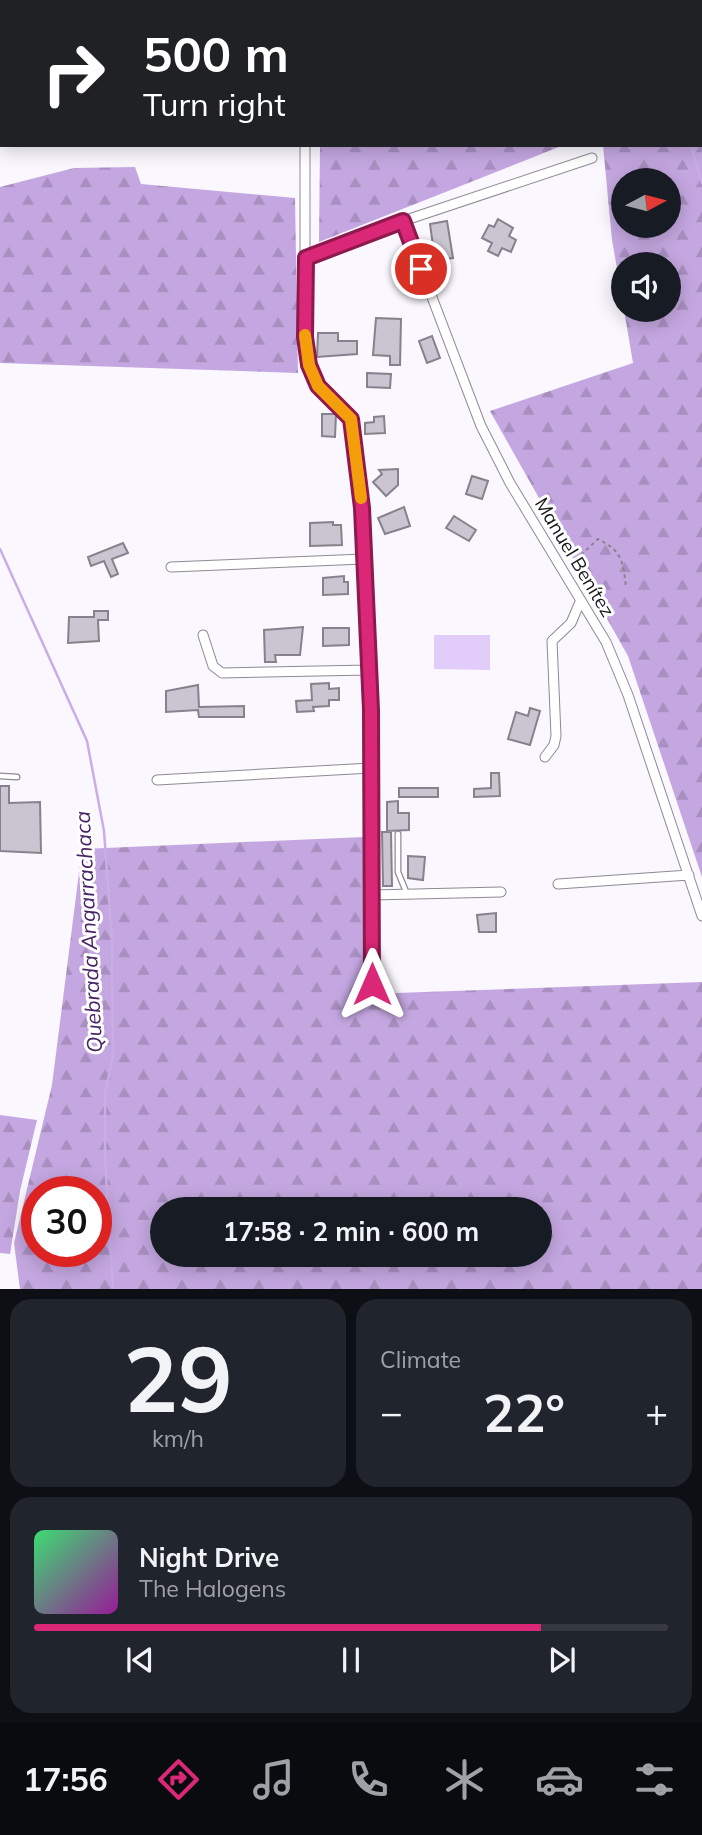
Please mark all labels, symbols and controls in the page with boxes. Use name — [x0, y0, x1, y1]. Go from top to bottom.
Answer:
text: 500 m — [143, 23, 289, 84]
icon: right — [28, 28, 119, 119]
text: Turn right — [143, 84, 286, 124]
north arrow — [611, 168, 681, 238]
map controls — [611, 168, 681, 322]
pin — [391, 239, 451, 299]
icon: arrive — [402, 250, 440, 288]
button: sound — [611, 252, 681, 322]
street label: Manuel Benítez — [530, 493, 620, 621]
water label: Quebrada Angarrachaca — [69, 810, 107, 1054]
position arrow — [335, 947, 409, 1021]
speed limit sign: 30 — [21, 1176, 112, 1267]
text: 17:58 · 2 min · 600 m — [223, 1215, 479, 1248]
text: 29 — [123, 1321, 233, 1435]
text: Climate — [380, 1345, 461, 1374]
text: 22° — [483, 1380, 565, 1445]
text: − — [380, 1388, 403, 1436]
text: + — [645, 1388, 668, 1436]
text: km/h — [152, 1424, 204, 1453]
text: Night Drive — [139, 1541, 279, 1574]
text: The Halogens — [139, 1574, 286, 1603]
icon: previous — [121, 1641, 159, 1679]
icon: pause — [332, 1641, 370, 1679]
icon: next — [543, 1641, 581, 1679]
icon: directions — [154, 1755, 203, 1804]
icon: music — [249, 1755, 298, 1804]
icon: phone — [344, 1755, 393, 1804]
icon: climate — [440, 1755, 489, 1804]
icon: car — [535, 1755, 584, 1804]
icon: filters — [630, 1755, 679, 1804]
text: 17:56 — [23, 1759, 108, 1799]

